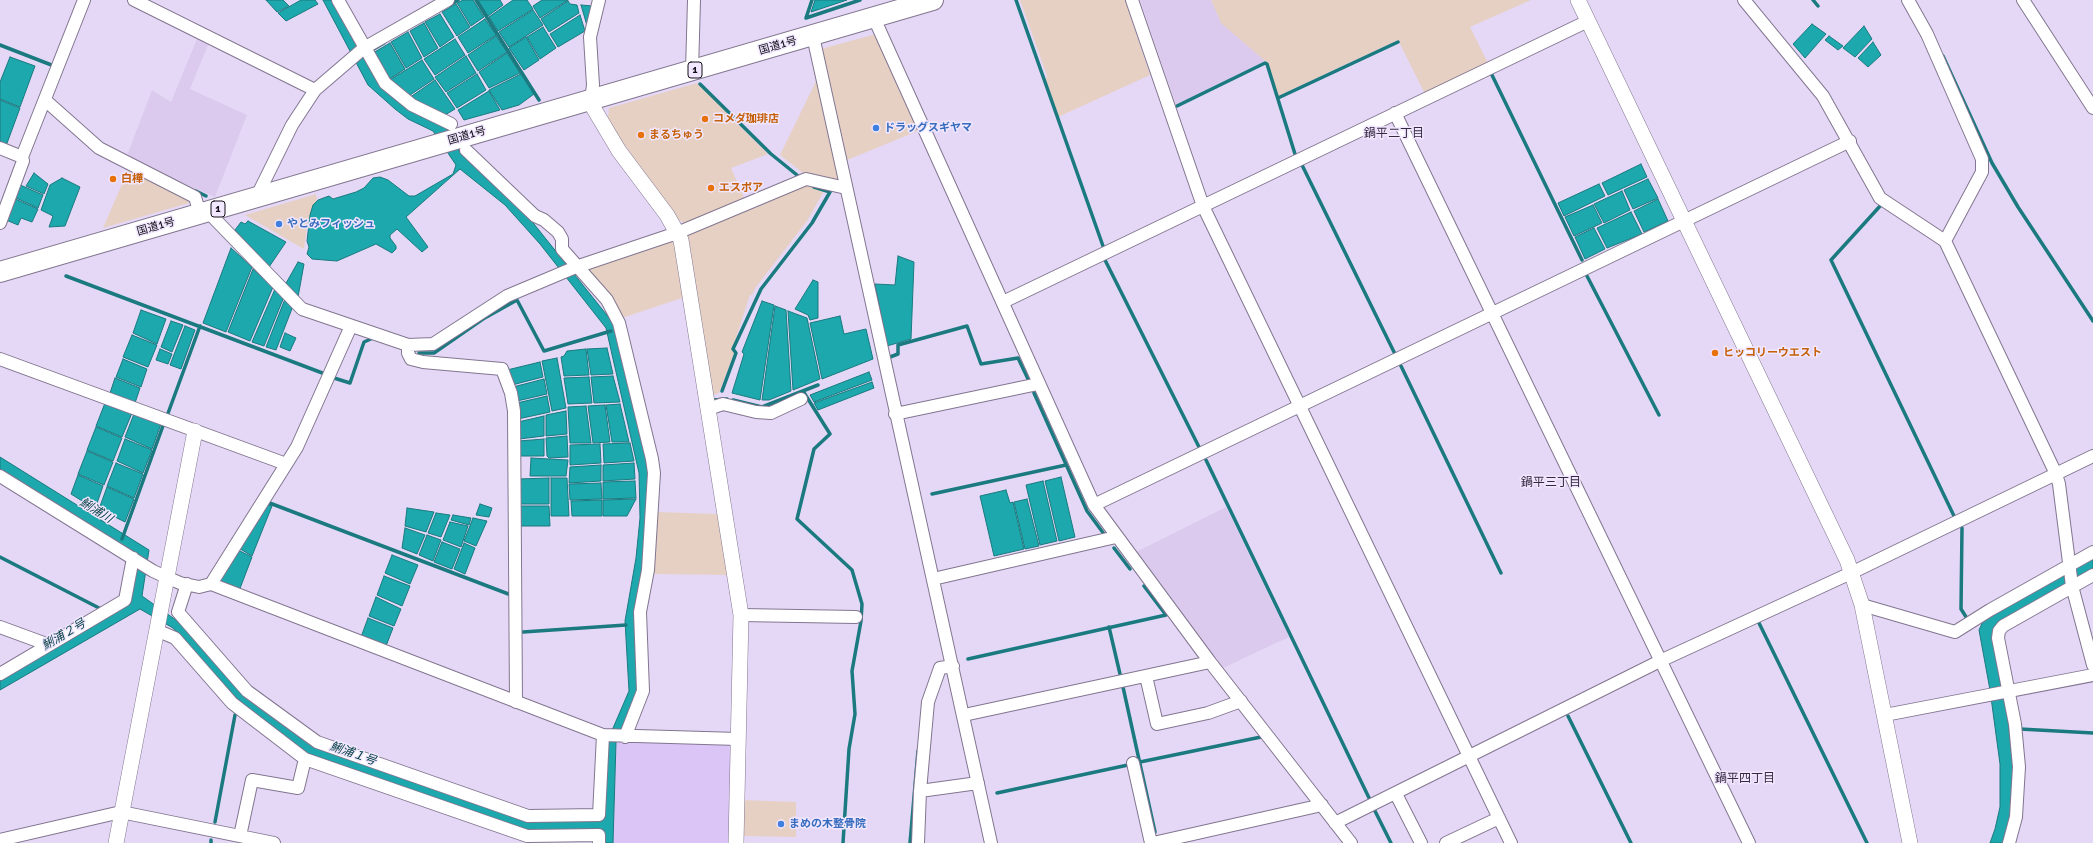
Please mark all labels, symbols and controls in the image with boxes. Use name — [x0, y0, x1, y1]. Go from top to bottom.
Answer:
street label: 国道1号 — [757, 34, 799, 58]
road number: 1 — [688, 62, 702, 78]
place label: コメダ珈琲店 — [713, 112, 779, 126]
marker: コメダ珈琲店 — [700, 114, 710, 124]
place label: ドラッグスギヤマ — [884, 121, 972, 135]
marker: ドラッグスギヤマ — [871, 123, 881, 133]
street label: 国道1号 — [446, 124, 488, 148]
district label: 鍋平二丁目 — [1364, 127, 1424, 141]
place label: まるちゅう — [649, 128, 704, 142]
marker: まるちゅう — [636, 130, 646, 140]
place label: 白樺 — [121, 172, 143, 186]
marker: 白樺 — [108, 174, 118, 184]
place label: エスポア — [719, 181, 763, 195]
marker: エスポア — [706, 183, 716, 193]
road number: 1 — [211, 201, 225, 217]
street label: 国道1号 — [135, 215, 177, 239]
place label: やとみフィッシュ — [287, 217, 375, 231]
marker: やとみフィッシュ — [274, 219, 284, 229]
place label: ヒッコリーウエスト — [1723, 346, 1822, 360]
marker: ヒッコリーウエスト — [1710, 348, 1720, 358]
district label: 鍋平三丁目 — [1521, 476, 1581, 490]
water label: 鯏浦川 — [77, 495, 115, 527]
water label: 鯏浦２号 — [40, 616, 88, 654]
water label: 鯏浦１号 — [328, 739, 378, 769]
district label: 鍋平四丁目 — [1715, 772, 1775, 786]
place label: まめの木整骨院 — [789, 817, 866, 831]
marker: まめの木整骨院 — [776, 819, 786, 829]

